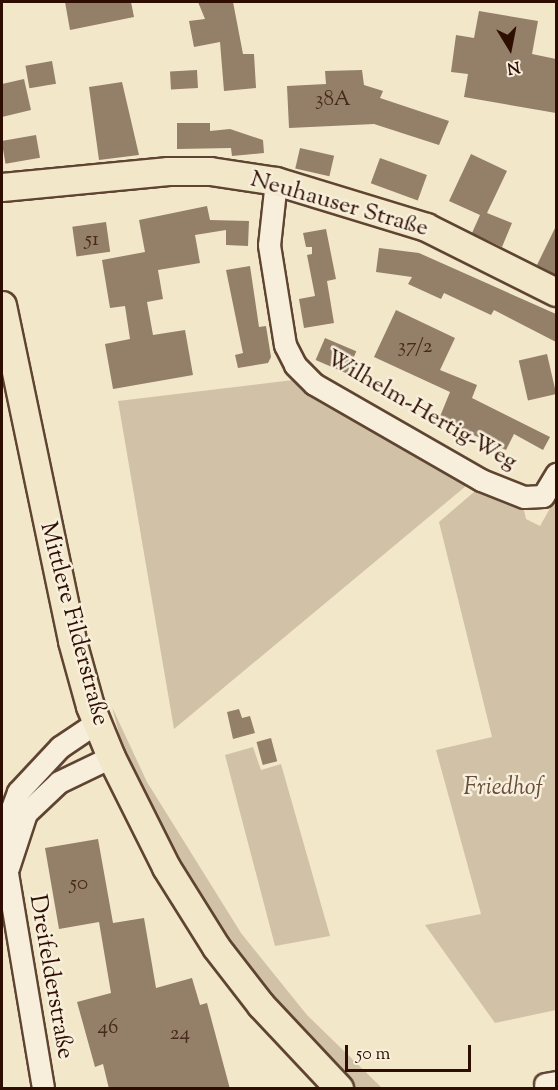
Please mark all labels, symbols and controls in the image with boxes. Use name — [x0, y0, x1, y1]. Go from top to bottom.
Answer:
north arrow — [480, 18, 540, 78]
text: N — [505, 54, 522, 79]
house number: 38A — [315, 87, 351, 113]
street label: Neuhauser Straße — [247, 166, 431, 244]
house number: 51 — [85, 227, 99, 253]
house number: 37/2 — [397, 334, 433, 360]
street label: Wilhelm-Hertig-Weg — [320, 344, 522, 478]
street label: Mittlere Filderstraße — [32, 519, 114, 729]
park label: Friedhof — [463, 775, 543, 803]
house number: 50 — [70, 871, 88, 897]
street label: Dreifelderstraße — [21, 893, 79, 1061]
house number: 46 — [98, 1015, 118, 1041]
house number: 24 — [170, 1021, 190, 1047]
scale bar — [348, 1033, 474, 1071]
text: 50 m — [356, 1042, 390, 1068]

